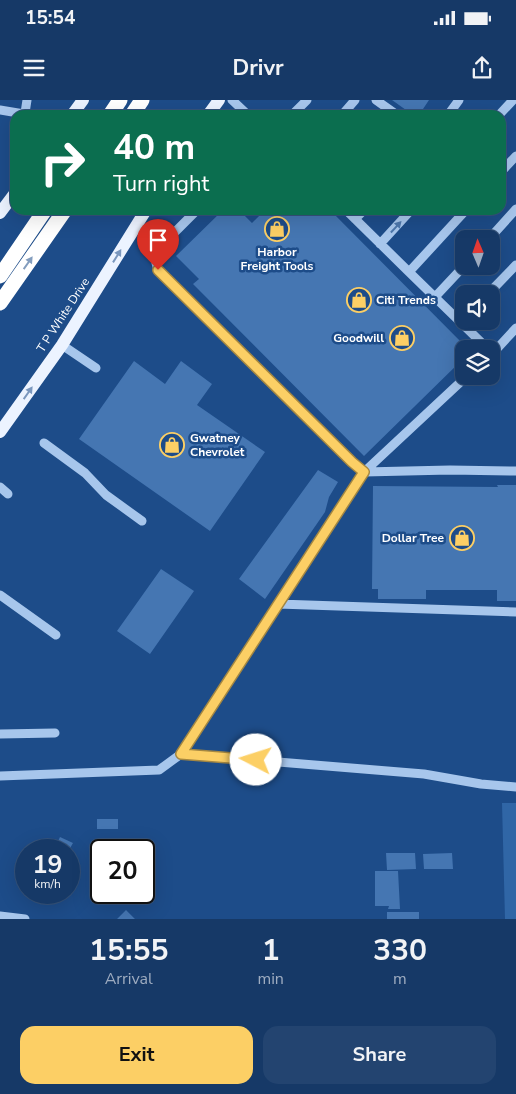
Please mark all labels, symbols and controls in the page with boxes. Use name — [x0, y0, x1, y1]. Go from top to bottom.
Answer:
text: 15:54 — [25, 5, 75, 31]
text: Drivr — [232, 53, 284, 83]
icon: menu — [20, 54, 48, 82]
icon: share — [468, 54, 496, 82]
text: 40 m — [113, 124, 195, 171]
icon: right — [30, 130, 95, 195]
text: Turn right — [113, 169, 209, 199]
shop icon: Harbor Freight Tools — [264, 216, 290, 242]
pin — [137, 219, 179, 270]
one-way arrow — [390, 221, 402, 233]
icon: arrive — [144, 226, 172, 254]
north arrow — [455, 230, 500, 275]
map controls — [455, 230, 500, 385]
place label: Harbor Freight Tools — [241, 244, 314, 274]
one-way arrow — [112, 250, 121, 263]
one-way arrow — [23, 257, 33, 270]
street label: T P White Drive — [33, 275, 93, 355]
button: sound — [455, 285, 500, 330]
shop icon: Citi Trends — [346, 287, 372, 313]
place label: Citi Trends — [376, 292, 436, 308]
shop icon: Goodwill — [389, 325, 415, 351]
place label: Goodwill — [333, 330, 384, 346]
button: layers — [455, 340, 500, 385]
one-way arrow — [23, 387, 34, 400]
place label: Gwatney Chevrolet — [190, 430, 245, 460]
shop icon: Gwatney Chevrolet — [159, 432, 185, 458]
shop icon: Dollar Tree — [449, 525, 475, 551]
place label: Dollar Tree — [382, 530, 444, 546]
position arrow — [229, 733, 281, 785]
speed limit sign: 20 — [90, 839, 155, 904]
text: 19 — [32, 848, 63, 882]
text: km/h — [34, 876, 61, 892]
text: 15:55 — [89, 930, 168, 971]
text: 1 — [262, 930, 280, 971]
text: 330 — [373, 930, 427, 971]
text: Arrival — [105, 968, 153, 990]
text: min — [257, 968, 284, 990]
text: m — [393, 968, 407, 990]
button: Exit — [20, 1026, 253, 1084]
button: Share — [263, 1026, 496, 1084]

